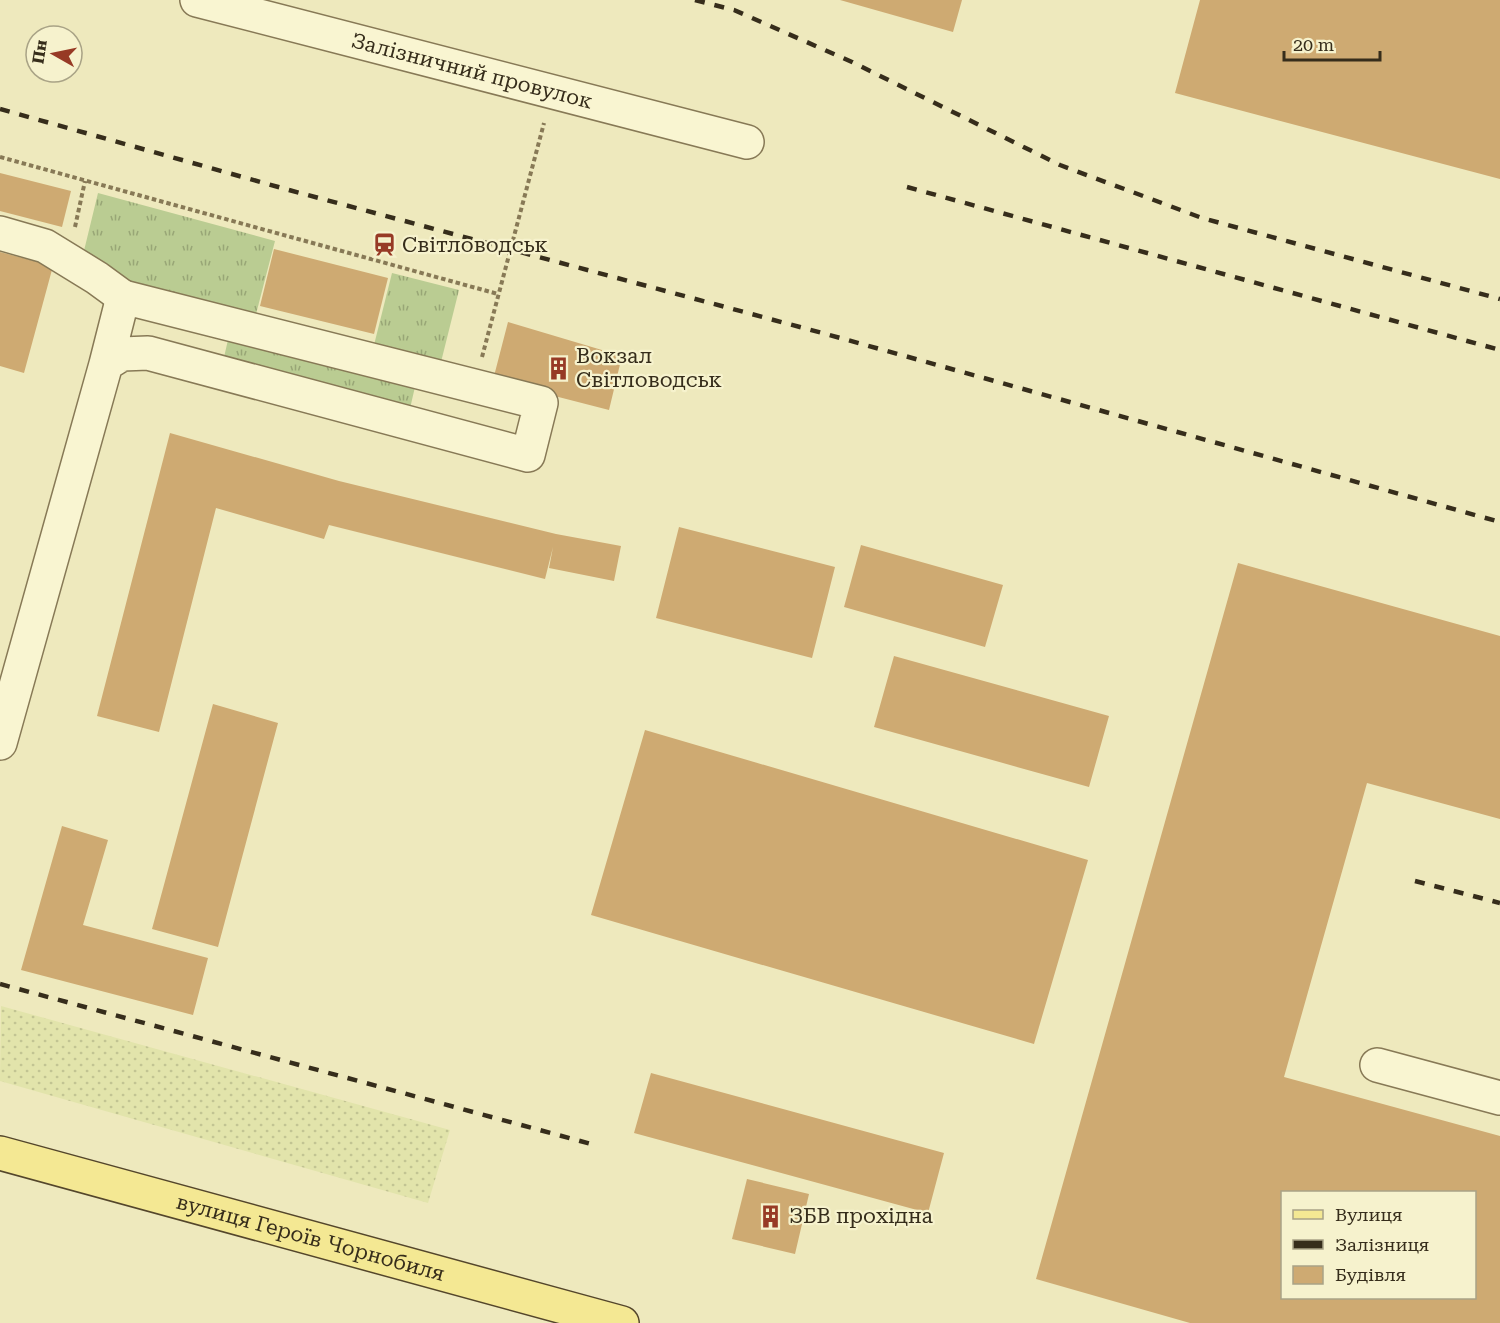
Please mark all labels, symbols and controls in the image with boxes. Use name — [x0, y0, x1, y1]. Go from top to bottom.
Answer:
north arrow — [24, 24, 84, 84]
scale bar — [1284, 24, 1380, 62]
street label: Залізничний провулок — [349, 28, 595, 114]
text: 20 m — [1293, 34, 1334, 55]
text: Пн — [28, 38, 51, 65]
station icon: Світловодськ — [371, 232, 397, 258]
place label: Світловодськ — [402, 233, 548, 257]
place label: Вокзал Світловодськ — [576, 344, 722, 392]
building icon: Вокзал Світловодськ — [545, 355, 571, 381]
street label: вулиця Героїв Чорнобиля — [174, 1190, 447, 1286]
legend — [1281, 1191, 1476, 1299]
building icon: ЗБВ прохідна — [758, 1203, 784, 1229]
place label: ЗБВ прохідна — [789, 1204, 934, 1228]
text: Вулиця — [1335, 1204, 1402, 1225]
text: Залізниця — [1335, 1234, 1429, 1255]
text: Будівля — [1335, 1264, 1406, 1285]

